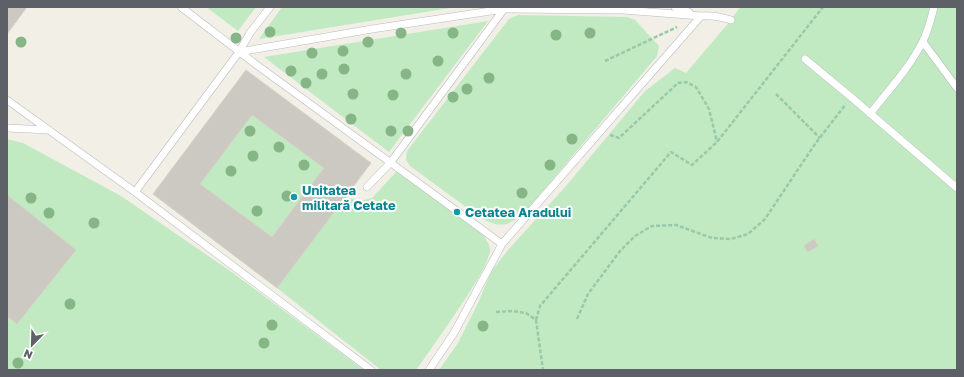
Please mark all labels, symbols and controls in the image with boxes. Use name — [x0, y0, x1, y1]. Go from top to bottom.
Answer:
place label: Unitatea militară Cetate — [302, 182, 396, 213]
marker: Unitatea militară Cetate — [289, 192, 299, 202]
place label: Cetatea Aradului — [465, 204, 571, 220]
marker: Cetatea Aradului — [452, 207, 462, 217]
north arrow — [12, 325, 52, 365]
text: N — [22, 347, 34, 362]

